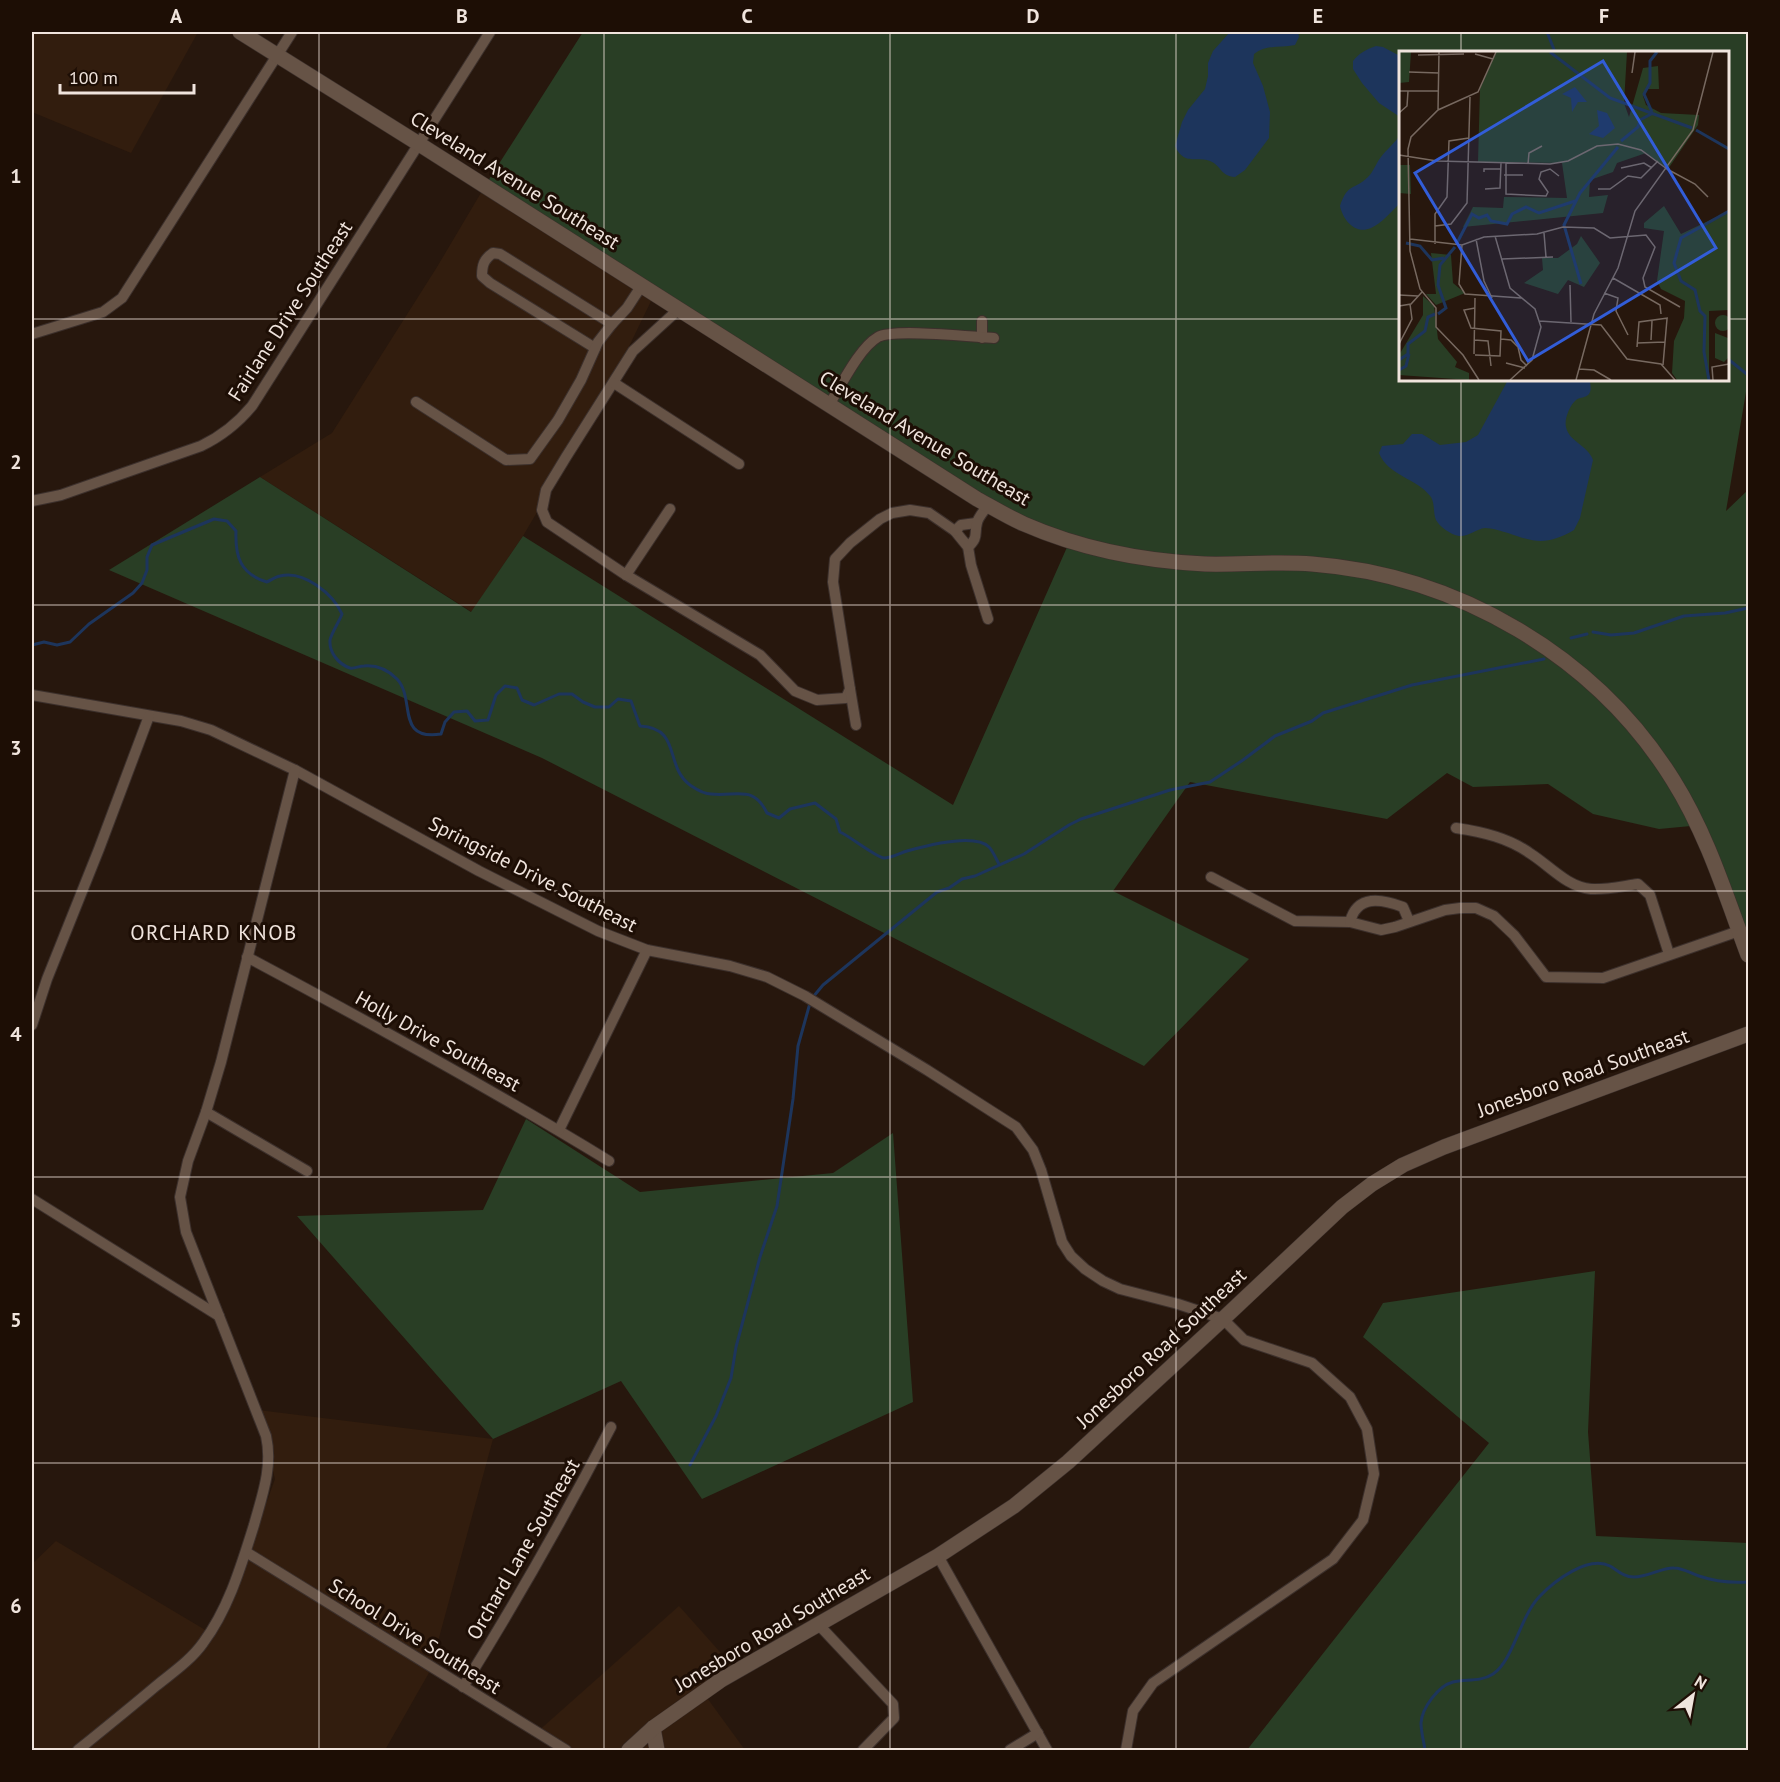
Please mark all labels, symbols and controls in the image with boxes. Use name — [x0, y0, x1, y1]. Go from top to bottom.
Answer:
text: A — [170, 3, 183, 29]
text: B — [456, 3, 468, 29]
text: C — [741, 3, 753, 29]
text: D — [1027, 3, 1040, 29]
text: E — [1313, 3, 1323, 29]
text: F — [1599, 3, 1609, 29]
inset map — [1399, 51, 1729, 381]
scale bar — [60, 57, 194, 95]
text: 100 m — [69, 66, 118, 89]
street label: Cleveland Avenue Southeast — [406, 105, 625, 255]
text: 1 — [10, 163, 22, 189]
street label: Fairlane Drive Southeast — [222, 216, 358, 406]
street label: Cleveland Avenue Southeast — [815, 365, 1035, 511]
text: 2 — [10, 449, 22, 475]
text: 3 — [10, 735, 22, 761]
street label: Springside Drive Southeast — [424, 810, 642, 938]
district label: ORCHARD KNOB — [130, 919, 298, 946]
street label: Holly Drive Southeast — [351, 985, 525, 1097]
text: 4 — [10, 1021, 22, 1047]
street label: Jonesboro Road Southeast — [1473, 1023, 1693, 1124]
street label: Jonesboro Road Southeast — [1070, 1262, 1252, 1434]
text: 5 — [10, 1307, 22, 1333]
street label: Orchard Lane Southeast — [461, 1454, 586, 1644]
street label: Jonesboro Road Southeast — [669, 1560, 875, 1698]
street label: School Drive Southeast — [324, 1572, 506, 1700]
text: 6 — [10, 1593, 22, 1619]
north arrow — [1663, 1665, 1723, 1725]
text: N — [1691, 1671, 1710, 1693]

